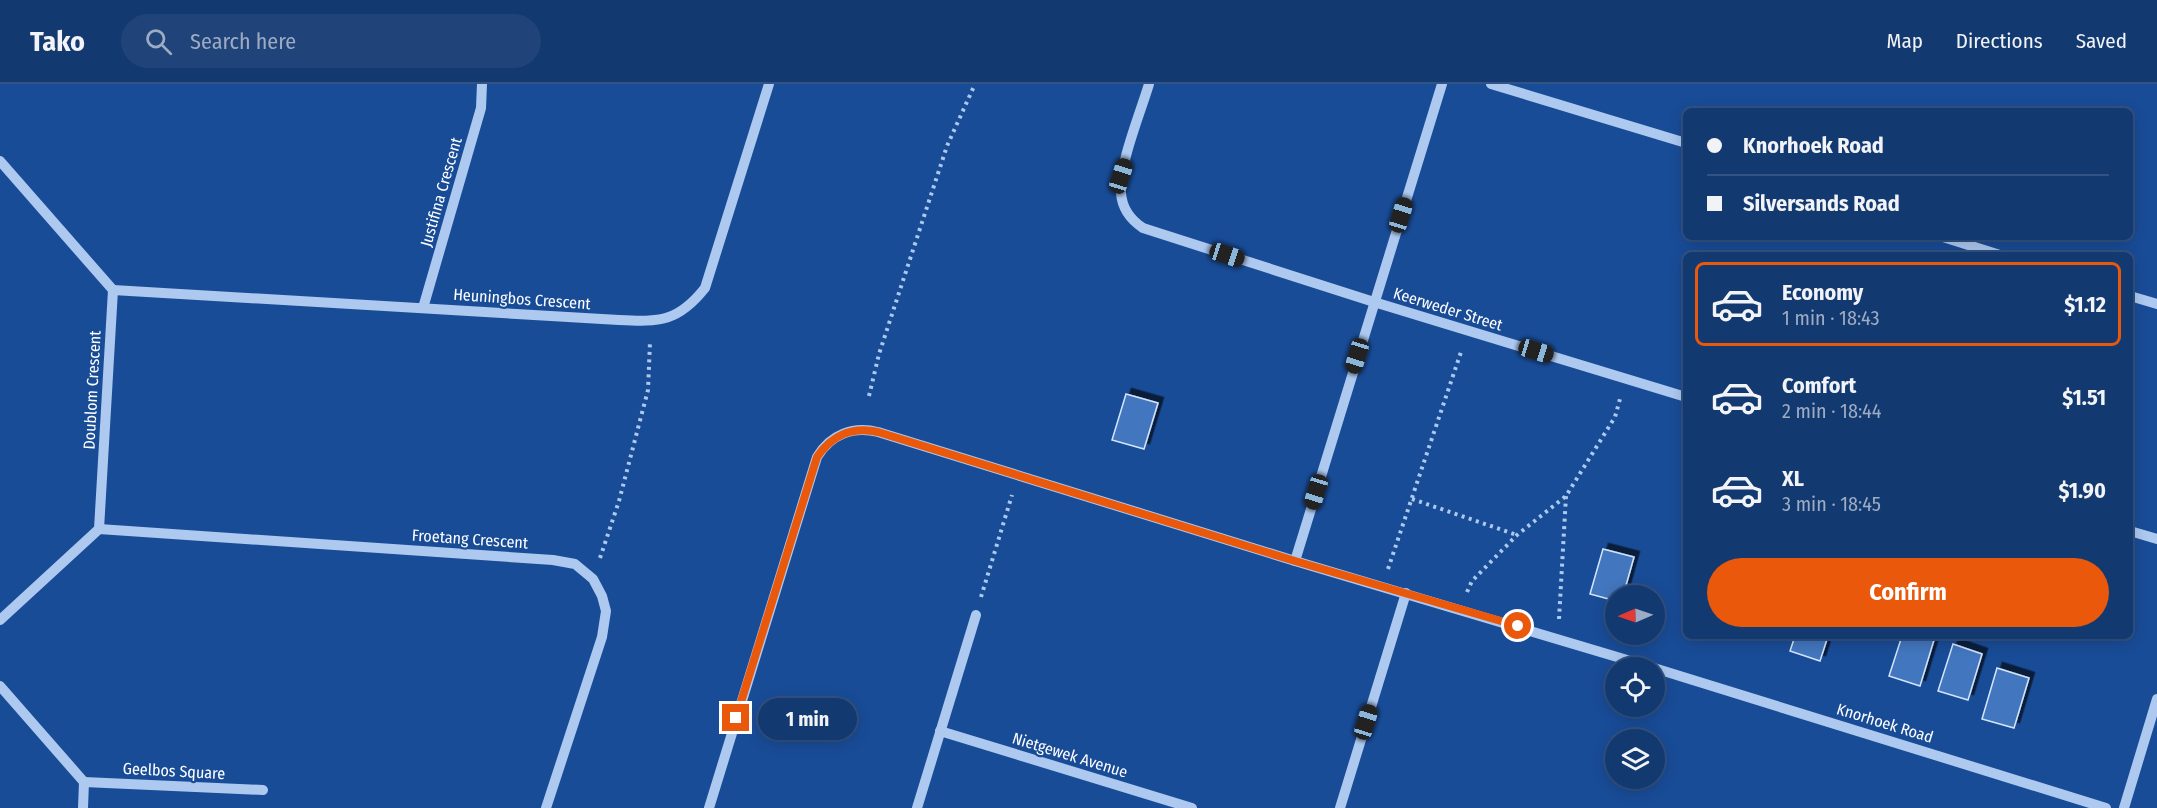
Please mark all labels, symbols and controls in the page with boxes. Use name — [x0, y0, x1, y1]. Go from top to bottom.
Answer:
search box — [121, 14, 541, 68]
text: Tako — [30, 25, 85, 58]
icon: search — [142, 25, 175, 58]
text: Search here — [190, 28, 296, 55]
text: Map — [1886, 28, 1923, 54]
text: Directions — [1956, 28, 2043, 54]
text: Saved — [2076, 28, 2127, 54]
text: Knorhoek Road — [1743, 132, 1884, 159]
street label: Justifina Crescent — [416, 134, 466, 249]
car — [1107, 156, 1135, 196]
text: Silversands Road — [1743, 190, 1900, 217]
car — [1387, 195, 1415, 235]
car — [1207, 241, 1247, 269]
icon: car — [1710, 277, 1764, 331]
text: Economy — [1782, 279, 1863, 306]
street label: Keerweder Street — [1391, 283, 1506, 335]
street label: Heuningbos Crescent — [453, 285, 592, 313]
text: $1.12 — [2064, 291, 2106, 318]
text: 1 min · 18:43 — [1782, 306, 1879, 330]
street label: Doublom Crescent — [79, 329, 105, 450]
car — [1343, 336, 1371, 376]
car — [1516, 337, 1556, 365]
icon: car — [1710, 370, 1764, 424]
text: Comfort — [1782, 372, 1856, 399]
text: $1.51 — [2062, 384, 2106, 411]
text: 2 min · 18:44 — [1782, 399, 1881, 423]
icon: car — [1710, 463, 1764, 517]
text: XL — [1782, 465, 1804, 492]
car — [1302, 472, 1330, 512]
text: $1.90 — [2059, 477, 2106, 504]
text: 3 min · 18:45 — [1782, 492, 1881, 516]
street label: Froetang Crescent — [411, 525, 530, 553]
button: Confirm — [1707, 558, 2109, 627]
north arrow — [1605, 585, 1665, 645]
map controls — [1605, 585, 1665, 789]
route start — [1504, 612, 1531, 639]
button: locate — [1605, 657, 1665, 717]
callout: 1 min — [757, 697, 856, 739]
street label: Knorhoek Road — [1834, 699, 1936, 747]
car — [1352, 702, 1380, 742]
route end — [722, 704, 749, 731]
text: 1 min — [786, 707, 829, 731]
street label: Nietgewek Avenue — [1010, 728, 1130, 782]
button: layers — [1605, 729, 1665, 789]
street label: Geelbos Square — [122, 759, 226, 783]

